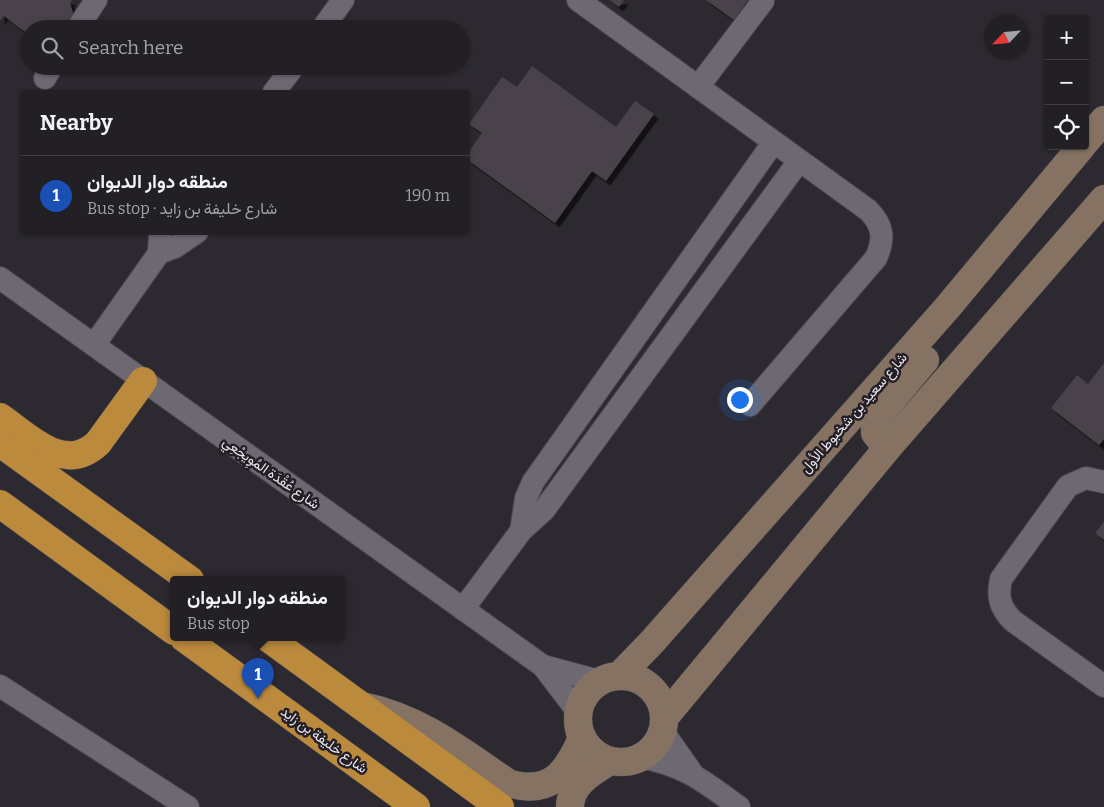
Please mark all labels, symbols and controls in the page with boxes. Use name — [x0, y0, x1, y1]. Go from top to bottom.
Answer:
north arrow — [984, 15, 1029, 60]
map controls — [1044, 15, 1089, 150]
button: + — [1044, 15, 1089, 60]
search box — [20, 20, 470, 75]
icon: search — [38, 34, 66, 62]
text: Search here — [78, 36, 183, 59]
button: − — [1044, 60, 1089, 105]
button: locate — [1044, 105, 1089, 150]
text: Nearby — [40, 110, 113, 136]
text: منطقه دوار الديوان — [87, 170, 228, 193]
text: 1 — [53, 186, 59, 205]
text: 190 m — [405, 186, 450, 205]
text: Bus stop · شارع خليفة بن زايد — [87, 199, 277, 218]
street label: شارع سعيد بن شخبوط الأول — [797, 349, 912, 478]
your location — [727, 387, 753, 413]
street label: شارع عُقْدَة المُوِيجْعِي — [217, 433, 323, 515]
popup — [170, 576, 345, 641]
text: منطقه دوار الديوان — [187, 586, 328, 609]
text: Bus stop — [187, 614, 250, 633]
pin: 1 — [242, 658, 274, 699]
street label: شارع خليفة بن زايد — [276, 703, 371, 779]

